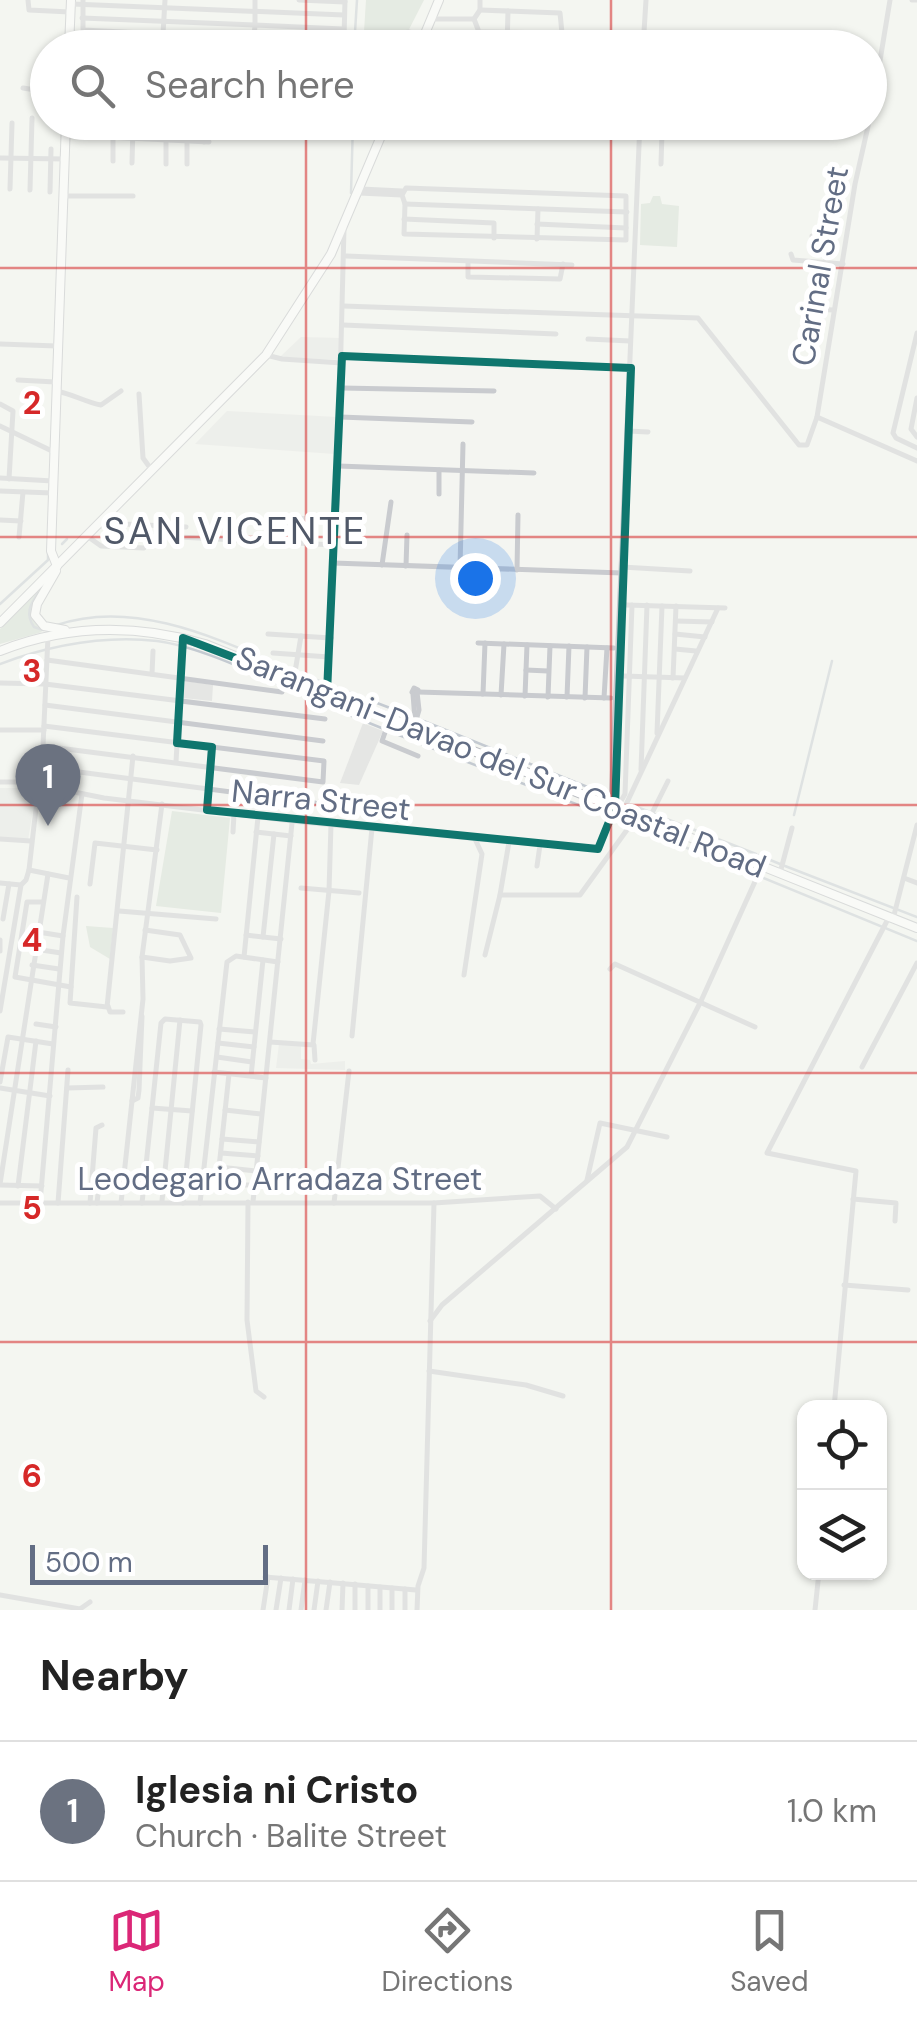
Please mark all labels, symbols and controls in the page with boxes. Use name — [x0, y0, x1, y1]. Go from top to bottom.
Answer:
search box — [30, 30, 887, 140]
icon: search — [65, 58, 120, 113]
text: Search here — [145, 60, 355, 110]
street label: Carinal Street — [782, 163, 858, 369]
text: 2 — [23, 382, 41, 424]
district label: SAN VICENTE — [103, 506, 367, 556]
your location — [450, 553, 501, 604]
street label: Sarangani-Davao del Sur Coastal Road — [230, 636, 772, 888]
text: 3 — [22, 650, 42, 692]
pin: 1 — [15, 744, 80, 826]
street label: Narra Street — [229, 770, 413, 830]
text: 4 — [22, 919, 42, 961]
street label: Leodegario Arradaza Street — [78, 1158, 482, 1200]
text: 5 — [22, 1187, 42, 1229]
map controls — [797, 1400, 887, 1580]
button: locate — [797, 1400, 887, 1490]
text: 6 — [22, 1455, 42, 1497]
button: layers — [797, 1490, 887, 1580]
scale bar — [30, 1540, 268, 1584]
text: 500 m — [45, 1544, 133, 1581]
text: Nearby — [40, 1648, 189, 1703]
text: Iglesia ni Cristo — [135, 1765, 418, 1815]
text: 1 — [67, 1790, 78, 1832]
text: 1.0 km — [787, 1790, 877, 1832]
text: Church · Balite Street — [135, 1815, 447, 1857]
tab: Map — [108, 1903, 165, 2000]
tab: Directions — [382, 1903, 513, 2000]
tab: Saved — [730, 1903, 809, 2000]

